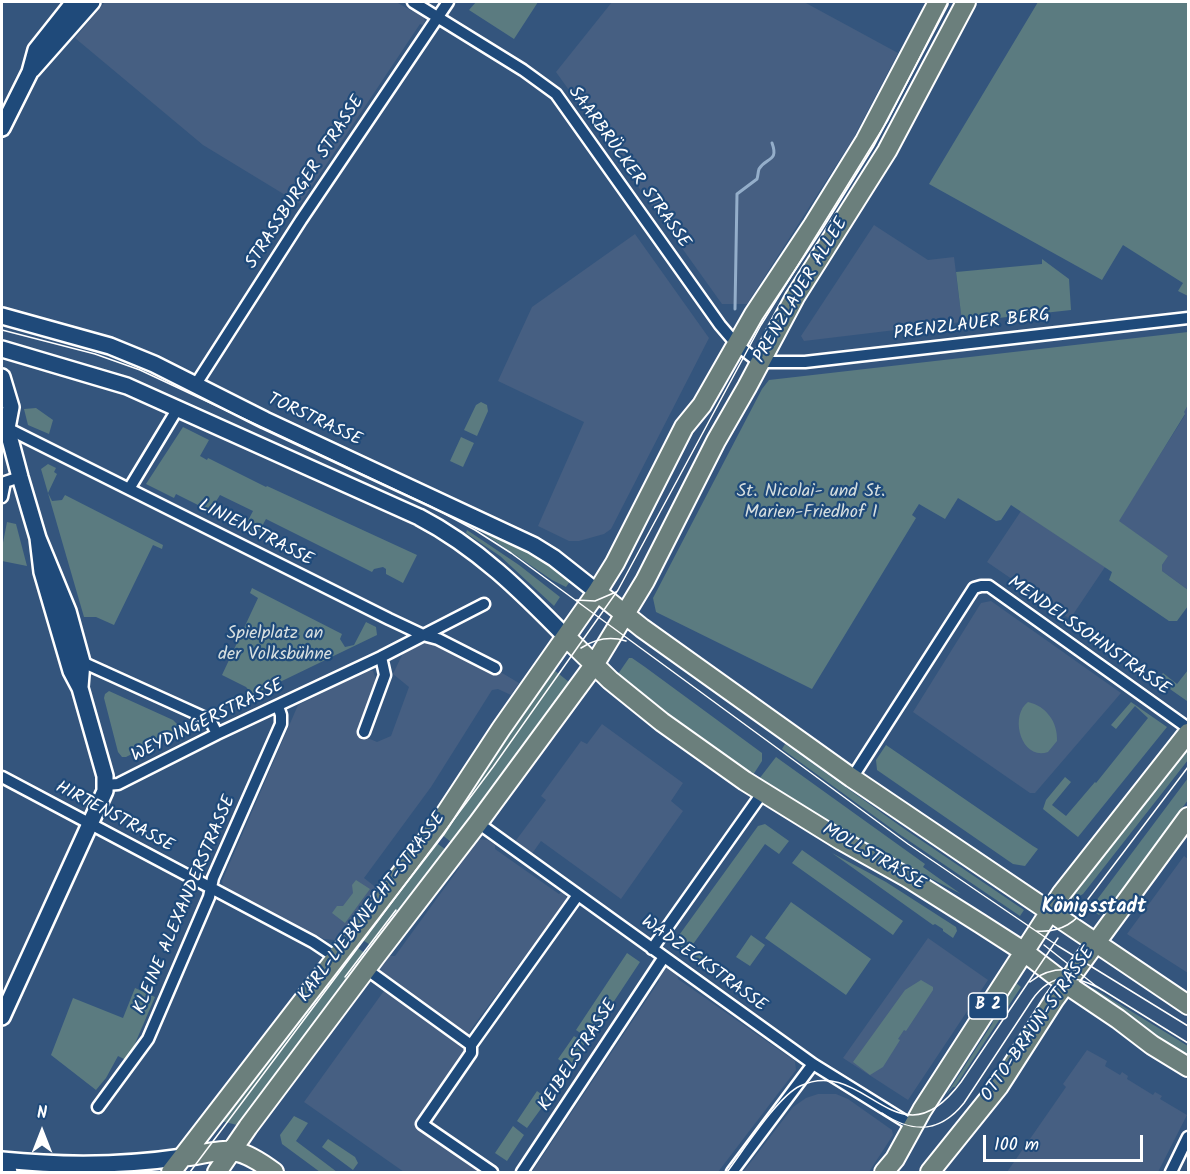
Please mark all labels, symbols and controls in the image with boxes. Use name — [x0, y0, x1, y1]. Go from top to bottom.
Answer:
street label: SAARBRÜCKER STRASSE — [562, 83, 694, 253]
street label: STRASSBURGER STRASSE — [242, 92, 370, 274]
street label: PRENZLAUER ALLEE — [750, 214, 854, 368]
street label: PRENZLAUER BERG — [893, 306, 1051, 346]
street label: TORSTRASSE — [263, 390, 365, 452]
park label: St. Nicolai- und St. Marien-Friedhof I — [737, 482, 885, 524]
street label: LINIENSTRASSE — [194, 496, 316, 572]
street label: MENDELSSOHNSTRASSE — [1003, 573, 1173, 701]
park label: Spielplatz an der Volksbühne — [218, 624, 332, 666]
street label: WEYDINGERSTRASSE — [128, 676, 288, 768]
street label: HIRTENSTRASSE — [51, 778, 177, 858]
street label: KLEINE ALEXANDERSTRASSE — [130, 793, 242, 1017]
street label: KARL-LIEBKNECHT-STRASSE — [295, 809, 451, 1007]
street label: MOLLSTRASSE — [818, 820, 928, 896]
district label: Königsstadt — [1042, 897, 1146, 921]
street label: WADZECKSTRASSE — [636, 912, 770, 1018]
street label: OTTO-BRAUN-STRASSE — [977, 943, 1101, 1107]
road number: B 2 — [968, 993, 1008, 1019]
street label: KEIBELSTRASSE — [535, 996, 623, 1116]
text: N — [37, 1101, 47, 1126]
north arrow — [12, 1102, 72, 1162]
scale bar — [986, 1123, 1146, 1161]
text: 100 m — [994, 1131, 1039, 1160]

